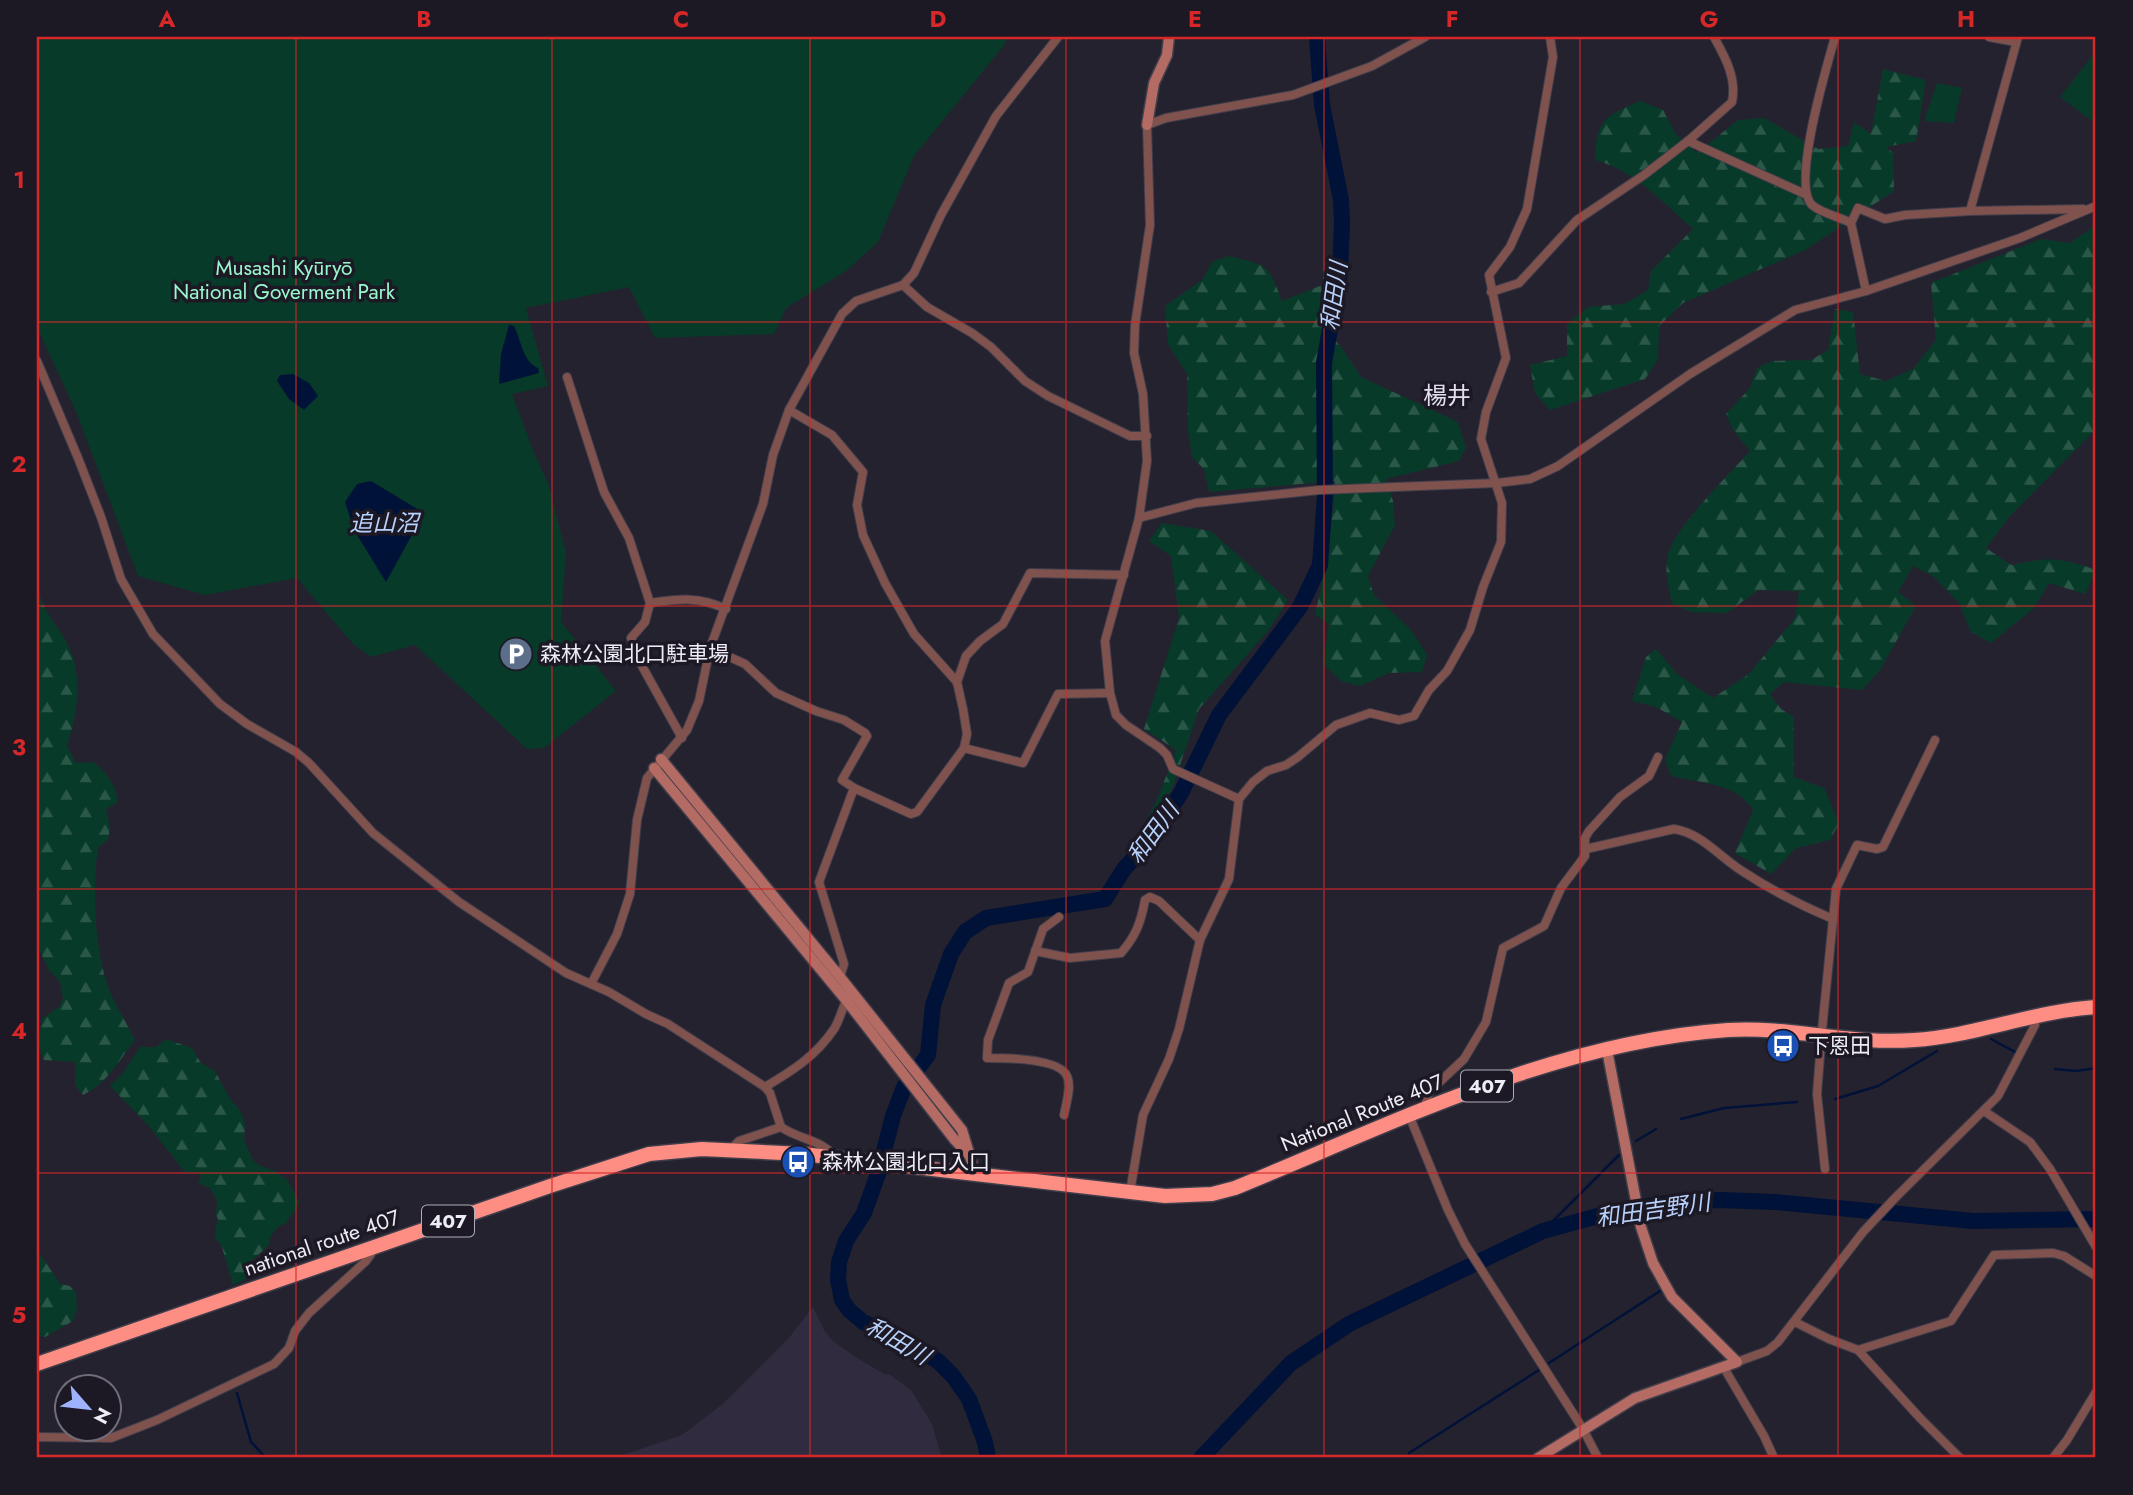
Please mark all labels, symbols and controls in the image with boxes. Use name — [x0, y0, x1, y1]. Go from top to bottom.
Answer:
text: A — [158, 2, 176, 36]
text: B — [416, 2, 432, 36]
text: C — [673, 2, 689, 36]
text: D — [930, 2, 947, 36]
text: E — [1188, 2, 1202, 36]
text: F — [1446, 2, 1458, 36]
text: G — [1700, 2, 1718, 36]
text: H — [1957, 2, 1975, 36]
text: 1 — [13, 163, 25, 197]
park label: Musashi Kyūryō National Goverment Park — [173, 253, 396, 307]
water label: 和田川 — [1312, 256, 1356, 333]
district label: 楊井 — [1423, 378, 1471, 413]
text: 2 — [11, 447, 27, 481]
water label: 追山沼 — [350, 506, 422, 540]
parking icon: 森林公園北口駐車場 — [497, 635, 535, 673]
place label: 森林公園北口駐車場 — [540, 639, 729, 669]
text: 3 — [12, 730, 26, 764]
water label: 和田川 — [1119, 793, 1189, 871]
text: 4 — [11, 1014, 27, 1048]
bus stop icon: 下恩田 — [1764, 1027, 1802, 1065]
place label: 下恩田 — [1808, 1031, 1871, 1061]
street label: National Route 407 — [1276, 1067, 1448, 1159]
road number: 407 — [1461, 1070, 1513, 1102]
bus stop icon: 森林公園北口入口 — [779, 1143, 817, 1181]
place label: 森林公園北口入口 — [822, 1147, 990, 1177]
water label: 和田吉野川 — [1594, 1185, 1715, 1235]
street label: national route 407 — [240, 1202, 404, 1284]
road number: 407 — [422, 1205, 474, 1236]
text: 5 — [12, 1298, 26, 1332]
water label: 和田川 — [860, 1309, 939, 1374]
north arrow — [52, 1372, 122, 1442]
text: N — [87, 1403, 118, 1429]

